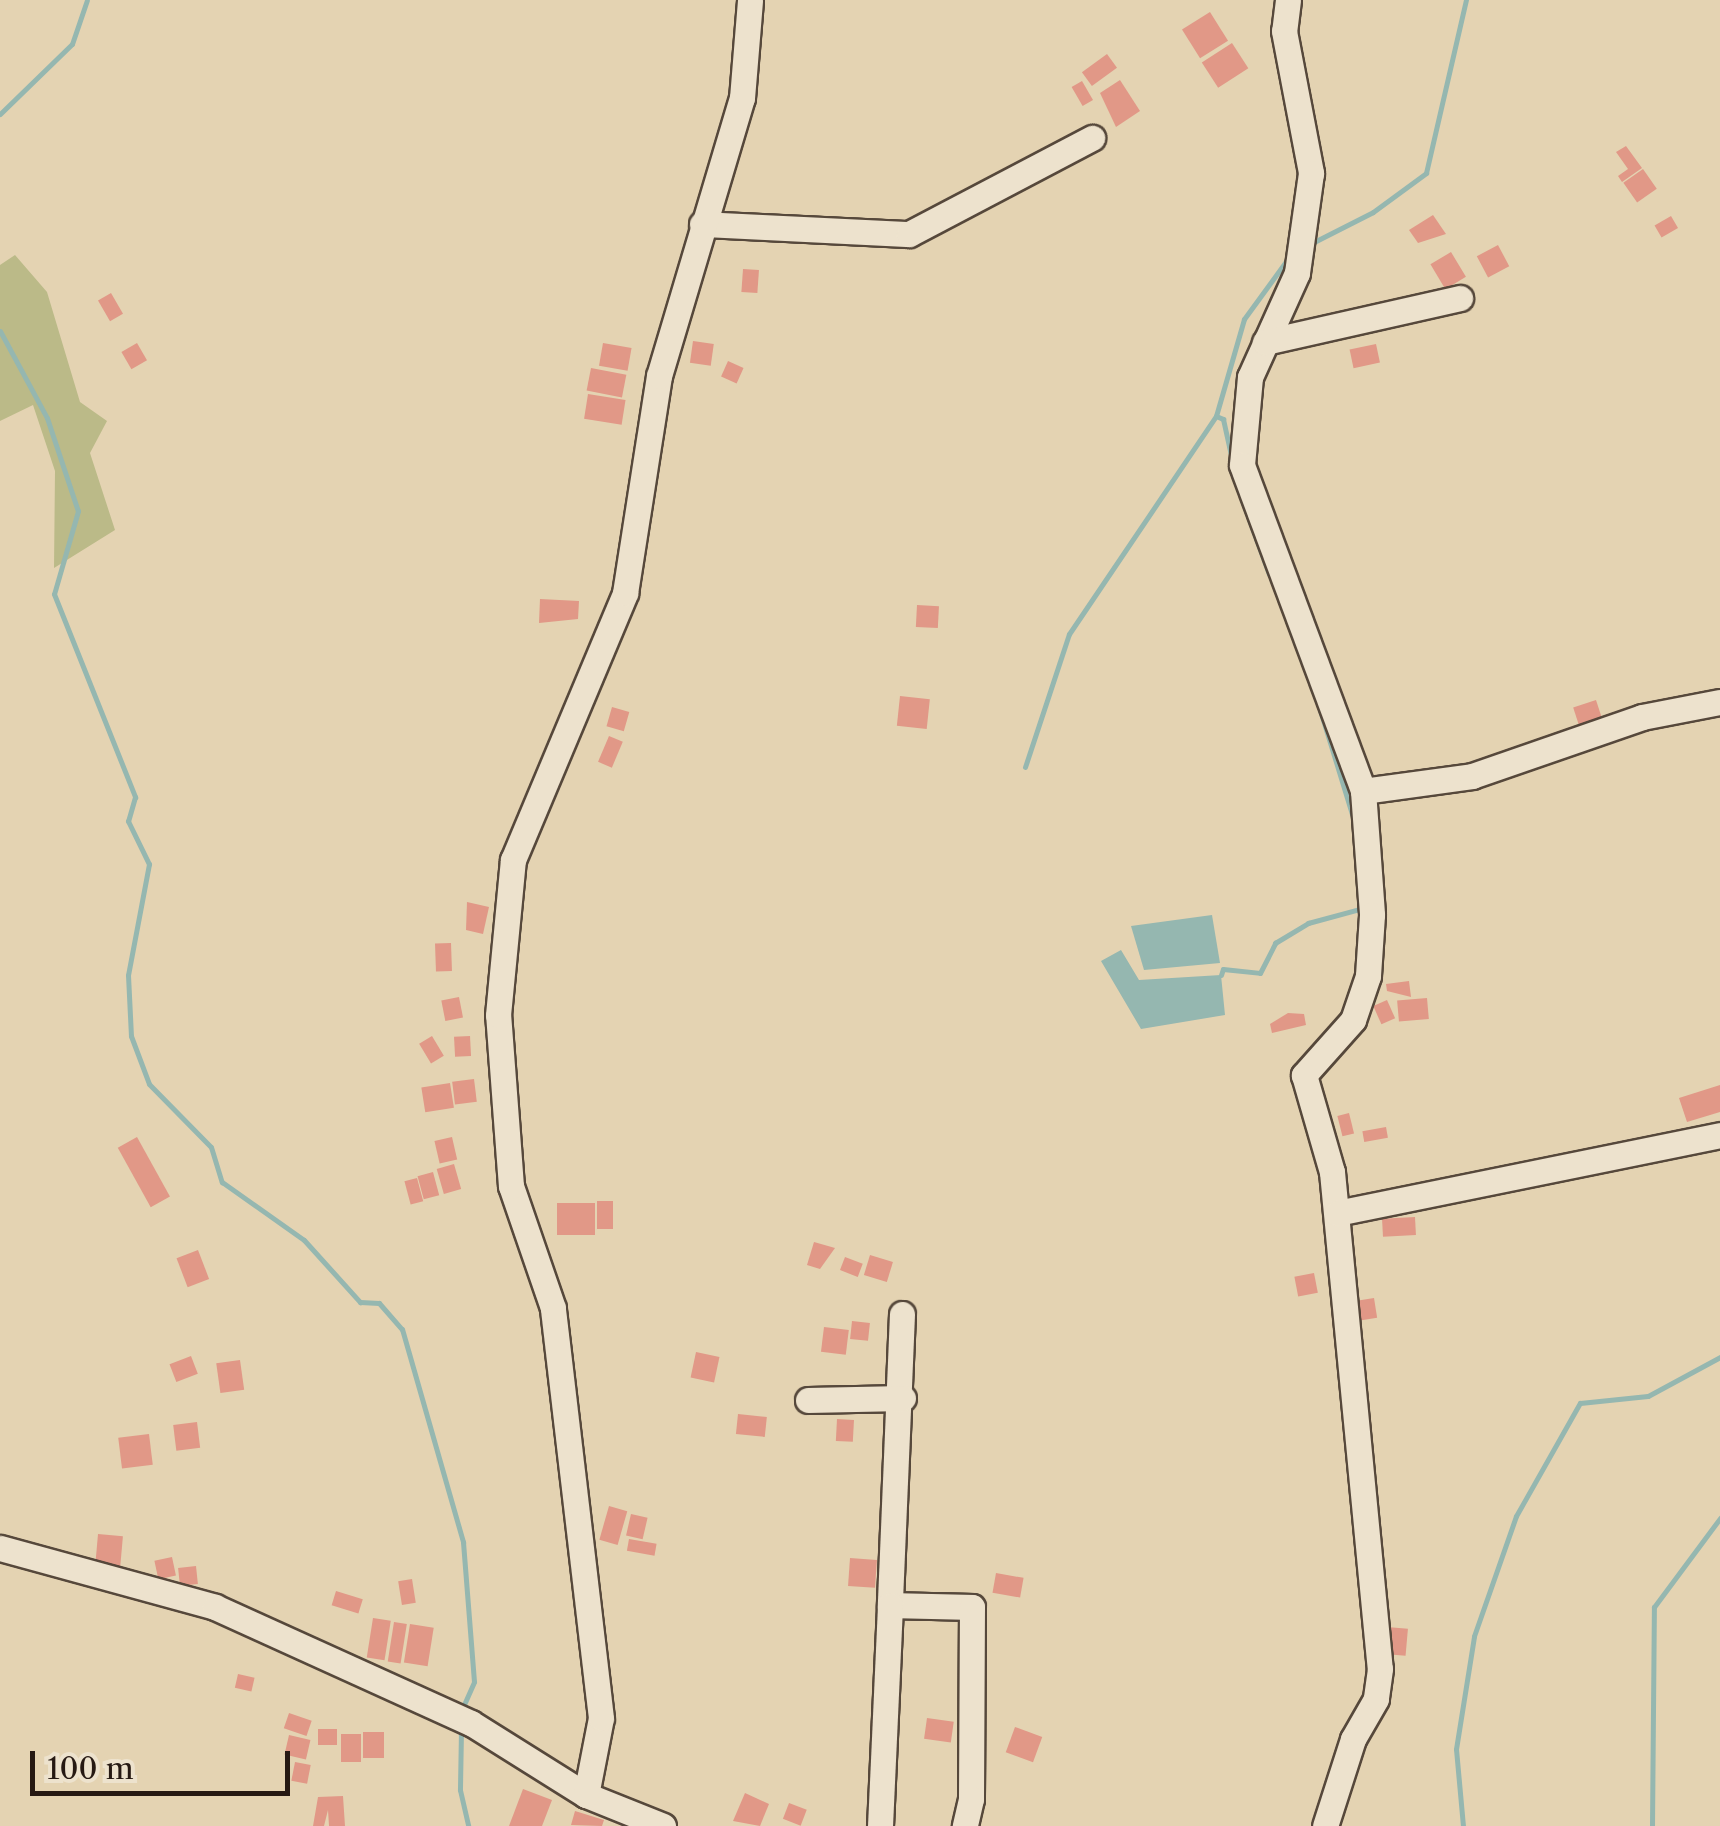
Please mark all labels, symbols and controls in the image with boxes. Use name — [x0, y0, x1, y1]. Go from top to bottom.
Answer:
scale bar — [35, 1731, 295, 1793]
text: 100 m — [47, 1750, 134, 1787]

